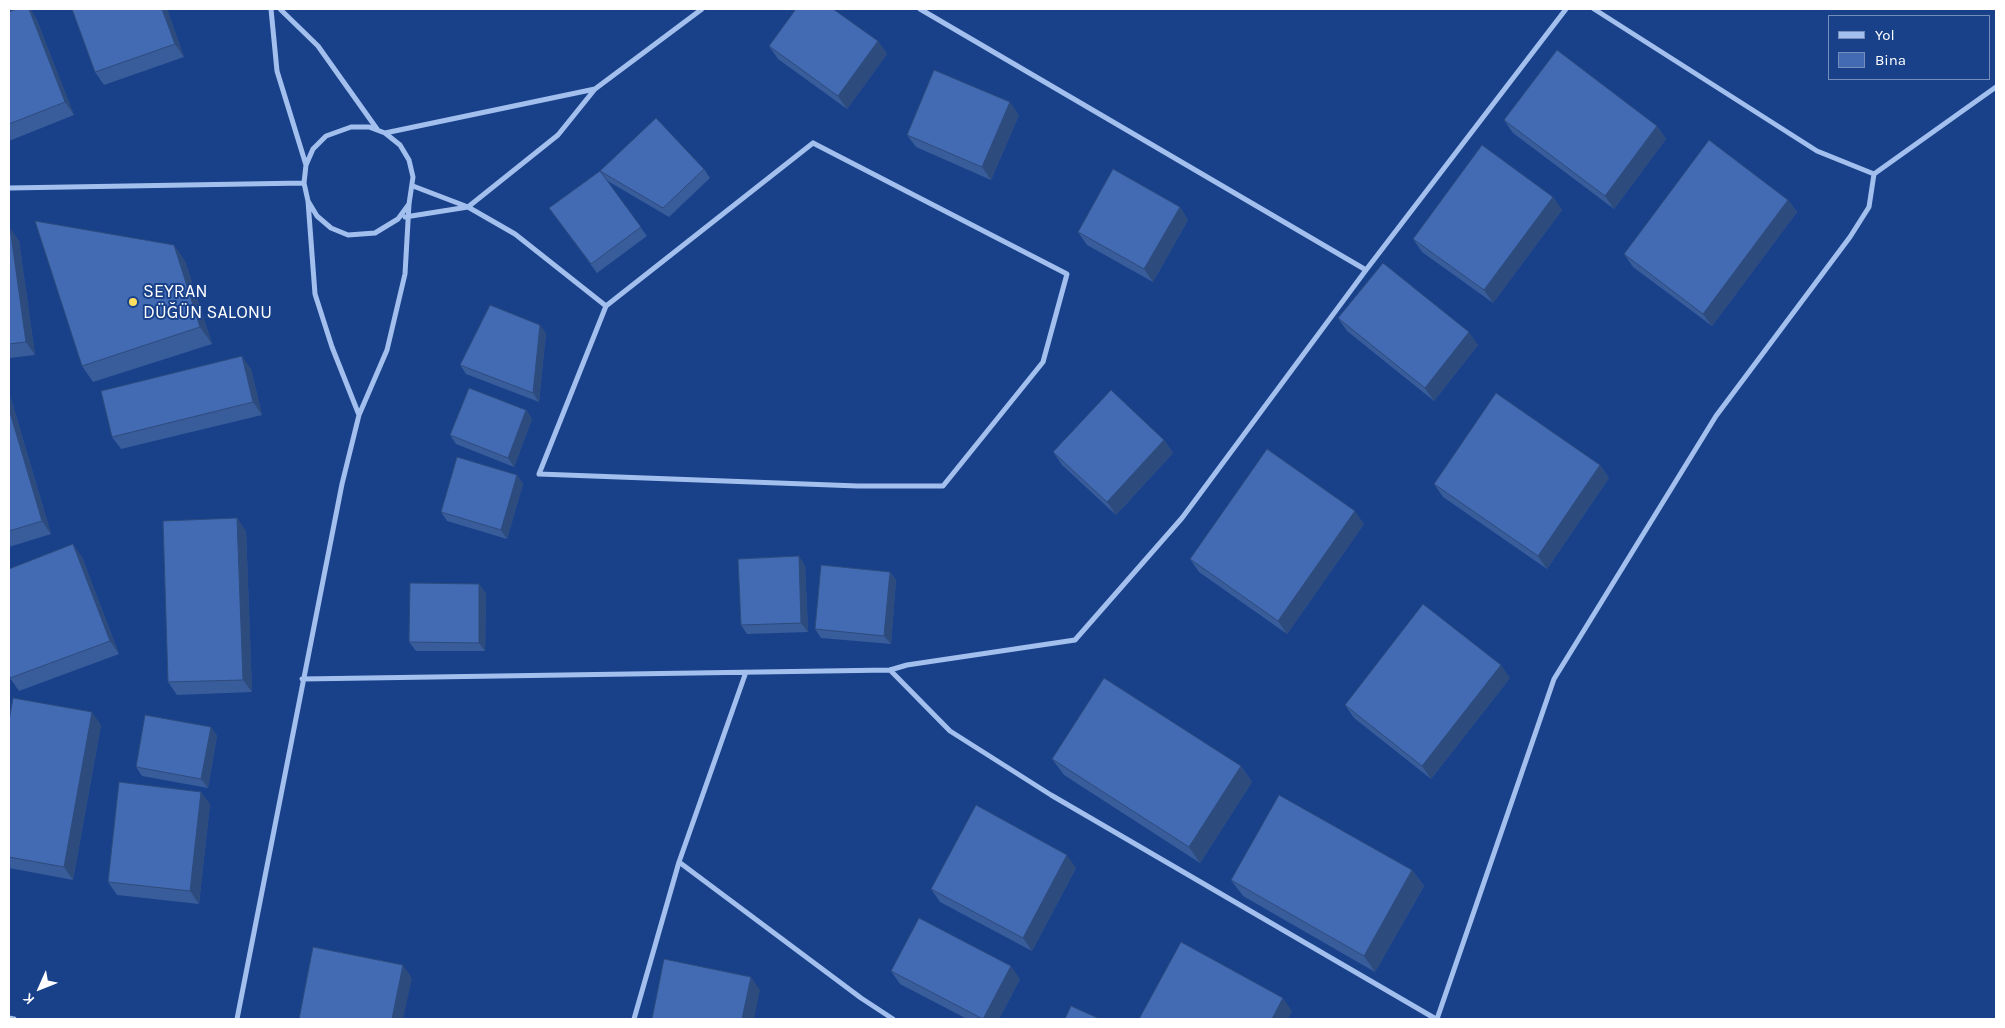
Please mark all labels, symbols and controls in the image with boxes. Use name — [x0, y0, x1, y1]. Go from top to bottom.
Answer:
legend — [1828, 15, 1990, 80]
text: Yol — [1875, 26, 1895, 44]
text: Bina — [1875, 51, 1906, 69]
place label: SEYRAN DÜĞÜN SALONU — [143, 281, 272, 324]
marker: SEYRAN DÜĞÜN SALONU — [127, 296, 139, 308]
north arrow — [15, 963, 65, 1013]
text: K — [20, 990, 38, 1008]

